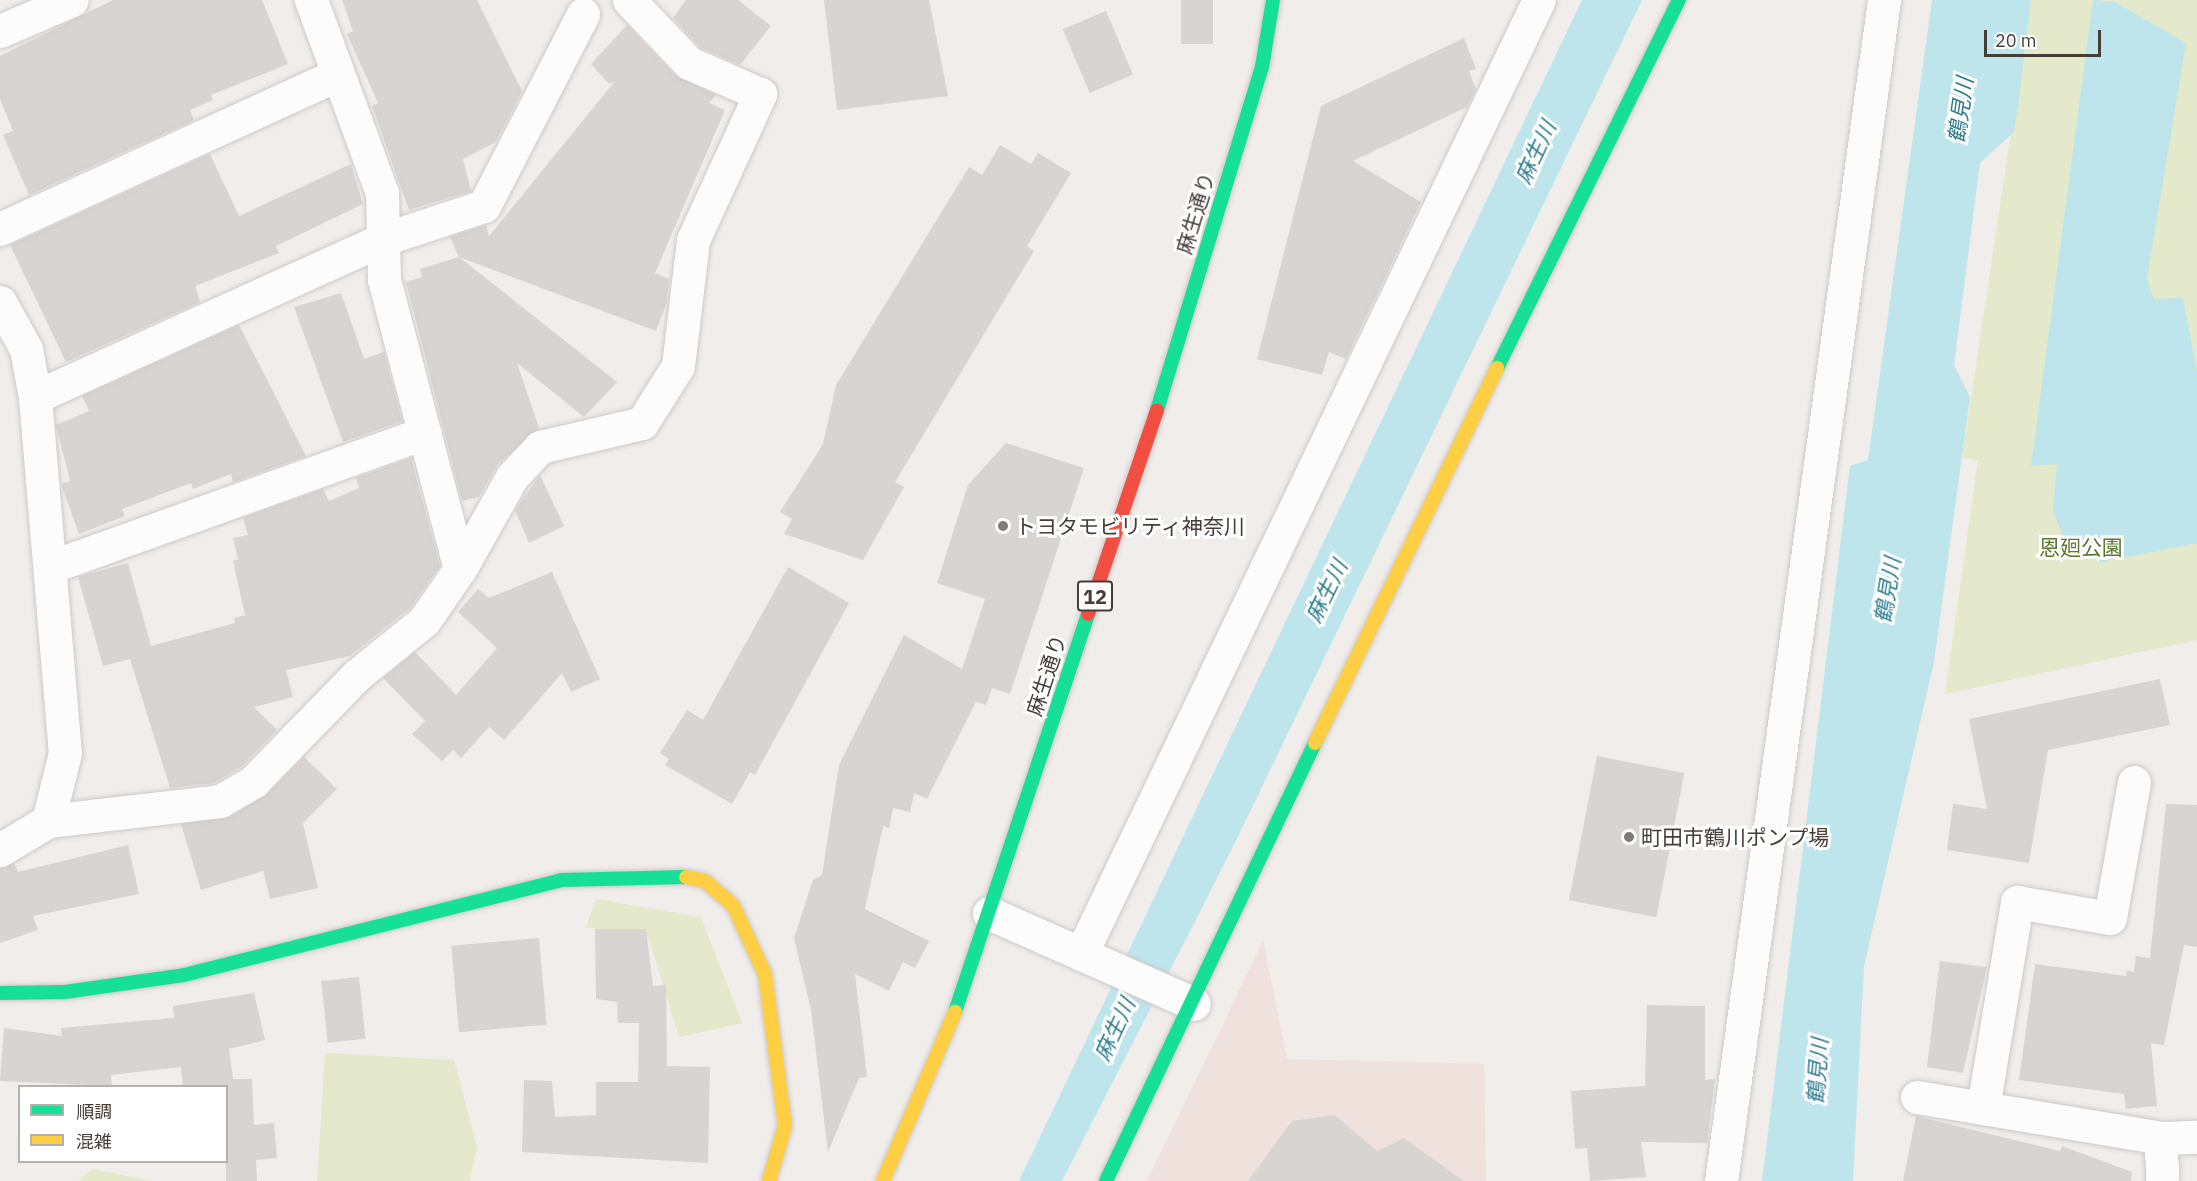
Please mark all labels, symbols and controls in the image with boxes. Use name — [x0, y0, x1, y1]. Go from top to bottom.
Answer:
scale bar — [1987, 18, 2104, 56]
text: 20 m — [1995, 29, 2037, 52]
water label: 鶴見川 — [1942, 75, 1978, 145]
water label: 麻生川 — [1509, 117, 1561, 187]
street label: 麻生通り — [1171, 169, 1219, 257]
place label: トヨタモビリティ神奈川 — [1015, 513, 1246, 539]
marker: トヨタモビリティ神奈川 — [996, 519, 1010, 533]
park label: 恩廻公園 — [2039, 534, 2123, 560]
water label: 鶴見川 — [1869, 555, 1905, 625]
water label: 麻生川 — [1300, 556, 1352, 626]
road number: 12 — [1077, 579, 1113, 613]
street label: 麻生通り — [1021, 631, 1071, 719]
place label: 町田市鶴川ポンプ場 — [1641, 824, 1830, 850]
marker: 町田市鶴川ポンプ場 — [1622, 830, 1636, 844]
water label: 麻生川 — [1088, 994, 1140, 1064]
water label: 鶴見川 — [1802, 1037, 1832, 1105]
legend — [18, 1085, 228, 1163]
text: 順調 — [76, 1100, 112, 1123]
text: 混雑 — [76, 1130, 112, 1153]

